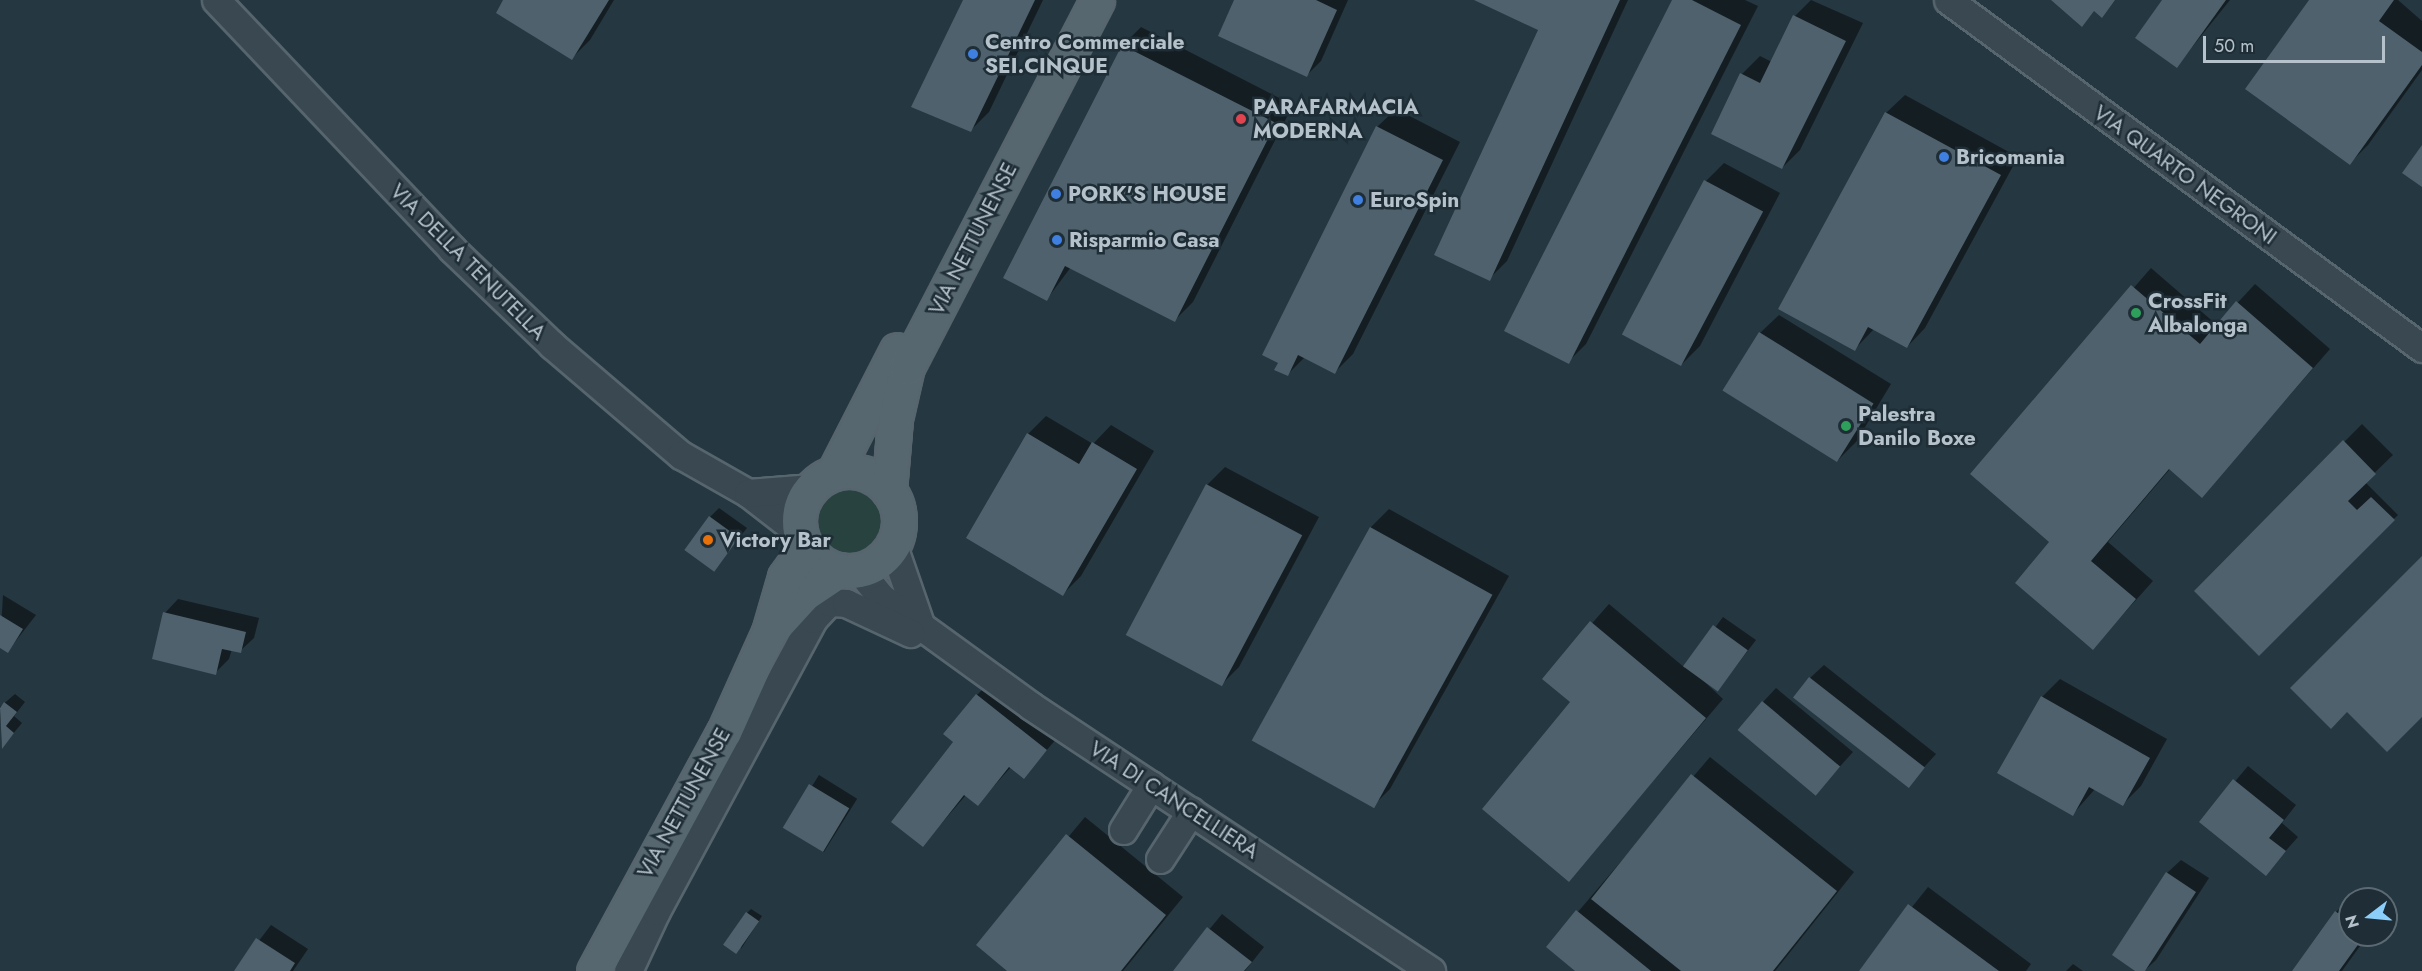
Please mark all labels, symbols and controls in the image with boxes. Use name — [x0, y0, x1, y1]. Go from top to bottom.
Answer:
scale bar — [2206, 24, 2388, 62]
place label: Centro Commerciale SEI.CINQUE — [985, 29, 1185, 79]
text: 50 m — [2214, 33, 2254, 59]
marker: Centro Commerciale SEI.CINQUE — [966, 47, 980, 61]
place label: PARAFARMACIA MODERNA — [1253, 94, 1419, 144]
street label: VIA QUARTO NEGRONI — [2089, 100, 2281, 250]
marker: PARAFARMACIA MODERNA — [1234, 112, 1248, 126]
place label: Bricomania — [1956, 144, 2065, 170]
marker: Bricomania — [1937, 150, 1951, 164]
street label: VIA NETTUNENSE — [924, 159, 1022, 319]
street label: VIA DELLA TENUTELLA — [385, 179, 551, 345]
place label: PORK'S HOUSE — [1068, 181, 1227, 207]
marker: PORK'S HOUSE — [1049, 187, 1063, 201]
place label: EuroSpin — [1370, 187, 1459, 213]
marker: EuroSpin — [1351, 193, 1365, 207]
place label: Risparmio Casa — [1069, 227, 1220, 253]
marker: Risparmio Casa — [1050, 233, 1064, 247]
place label: CrossFit Albalonga — [2148, 288, 2248, 338]
marker: CrossFit Albalonga — [2129, 306, 2143, 320]
place label: Palestra Danilo Boxe — [1858, 401, 1976, 451]
marker: Palestra Danilo Boxe — [1839, 419, 1853, 433]
place label: Victory Bar — [720, 527, 831, 553]
marker: Victory Bar — [701, 533, 715, 547]
street label: VIA NETTUNENSE — [632, 724, 736, 882]
street label: VIA DI CANCELLIERA — [1085, 736, 1263, 864]
north arrow — [2338, 887, 2398, 947]
text: N — [2339, 912, 2365, 931]

